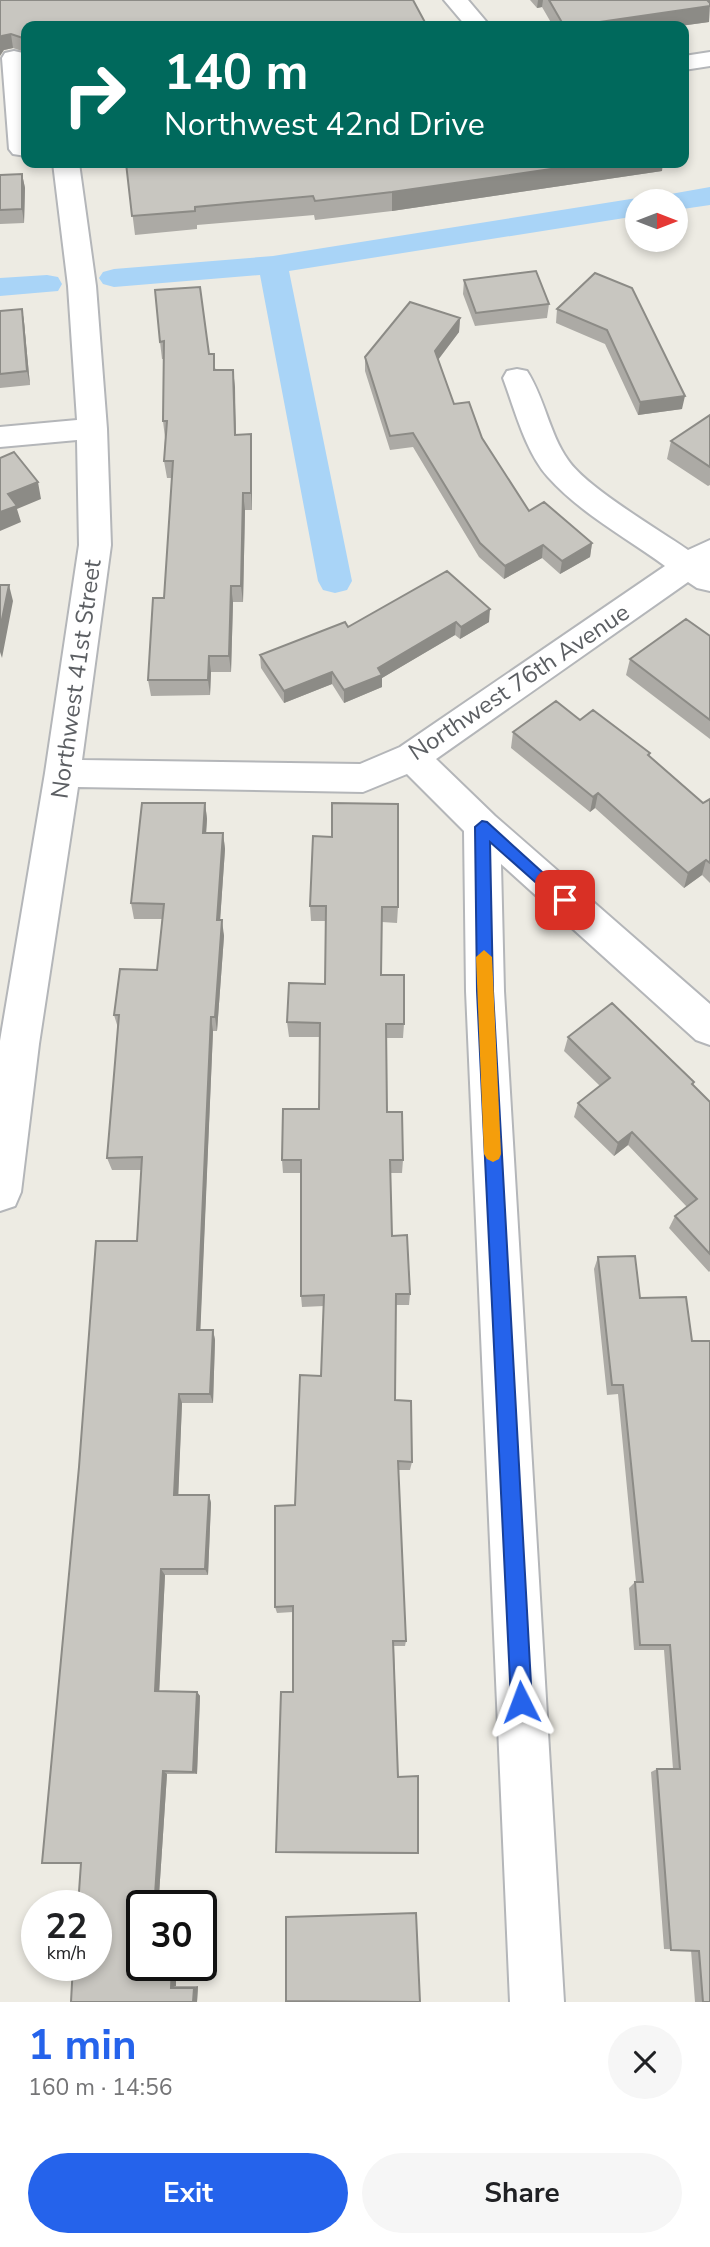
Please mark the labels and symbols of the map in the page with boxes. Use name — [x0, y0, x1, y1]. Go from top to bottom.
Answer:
north arrow — [625, 189, 688, 252]
street label: Northwest 41st Street — [43, 557, 109, 801]
street label: Northwest 76th Avenue — [402, 596, 636, 768]
pin — [535, 870, 595, 930]
position arrow — [484, 1665, 558, 1739]
speed limit sign: 30 — [126, 1890, 217, 1981]

